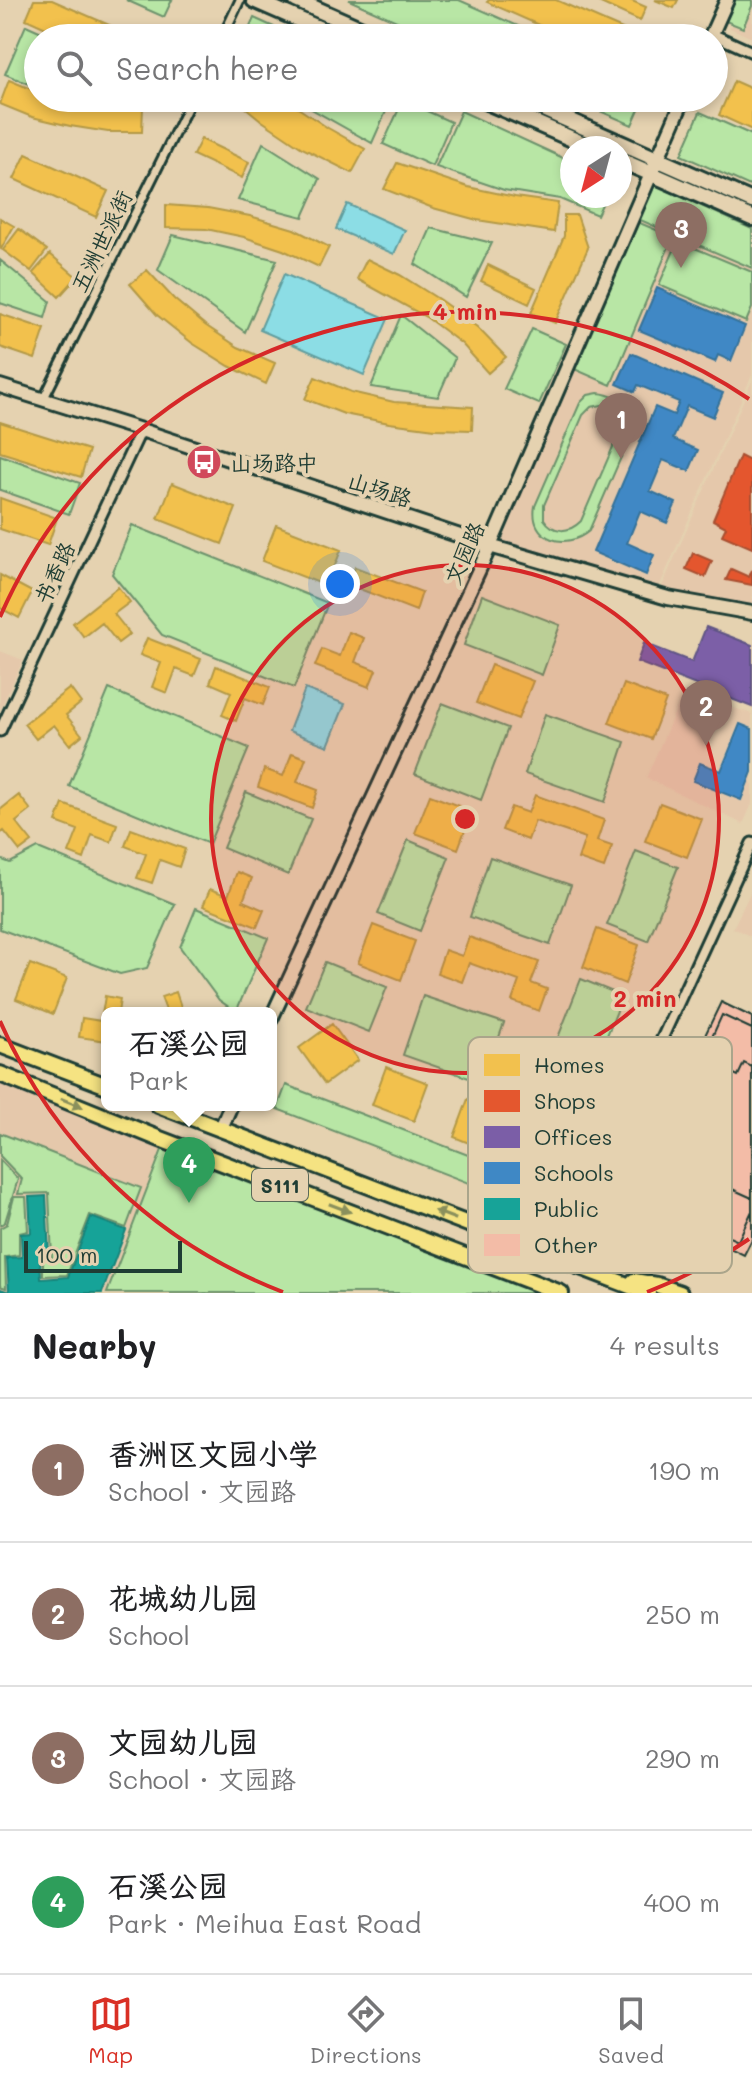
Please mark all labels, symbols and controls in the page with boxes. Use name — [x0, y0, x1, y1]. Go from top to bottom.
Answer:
search box — [24, 24, 728, 112]
icon: search — [52, 46, 96, 90]
text: Search here — [116, 48, 299, 88]
north arrow — [560, 136, 632, 208]
street label: 五洲世派街 — [64, 185, 138, 297]
pin: 3 — [655, 202, 707, 268]
text: 4 min — [433, 295, 497, 326]
pin: 1 — [595, 393, 647, 459]
bus stop icon: 山场路中 — [185, 443, 223, 481]
place label: 山场路中 — [230, 448, 318, 477]
street label: 山场路 — [344, 465, 416, 513]
street label: 文园路 — [437, 517, 491, 589]
street label: 书香路 — [27, 537, 81, 609]
your location — [320, 564, 360, 604]
pin: 2 — [680, 680, 732, 746]
centre of rings — [451, 805, 479, 833]
text: 2 min — [614, 982, 677, 1013]
popup — [101, 1007, 277, 1111]
text: 石溪公园 — [129, 1022, 249, 1062]
legend — [468, 1037, 732, 1273]
text: Homes — [534, 1050, 605, 1079]
text: Park — [129, 1063, 188, 1097]
text: Shops — [534, 1086, 596, 1115]
one-way arrow — [60, 1097, 84, 1110]
text: Offices — [534, 1122, 613, 1151]
pin: 4 — [163, 1137, 215, 1203]
text: Schools — [534, 1158, 614, 1187]
road number: S111 — [252, 1169, 308, 1201]
text: Public — [534, 1194, 599, 1223]
one-way arrow — [328, 1202, 352, 1215]
one-way arrow — [433, 1208, 457, 1221]
text: Other — [534, 1230, 598, 1259]
scale bar — [24, 1237, 182, 1273]
text: 100 m — [36, 1240, 98, 1269]
text: Nearby — [32, 1323, 157, 1368]
text: 4 results — [610, 1328, 720, 1362]
text: 香洲区文园小学 — [108, 1433, 318, 1473]
text: 1 — [52, 1453, 64, 1487]
text: 190 m — [648, 1453, 720, 1487]
text: School · 文园路 — [108, 1474, 296, 1508]
text: 花城幼儿园 — [108, 1577, 258, 1617]
text: 2 — [51, 1597, 65, 1631]
text: 250 m — [645, 1597, 720, 1631]
text: School — [108, 1618, 190, 1652]
text: 文园幼儿园 — [108, 1721, 258, 1761]
text: 3 — [50, 1741, 66, 1775]
text: 290 m — [645, 1741, 720, 1775]
text: School · 文园路 — [108, 1762, 296, 1796]
text: 石溪公园 — [108, 1865, 228, 1905]
text: 4 — [50, 1885, 66, 1919]
text: 400 m — [644, 1885, 720, 1919]
text: Park · Meihua East Road — [108, 1906, 421, 1940]
tab: Map — [88, 1992, 133, 2069]
tab: Directions — [310, 1992, 422, 2069]
tab: Saved — [598, 1992, 664, 2069]

